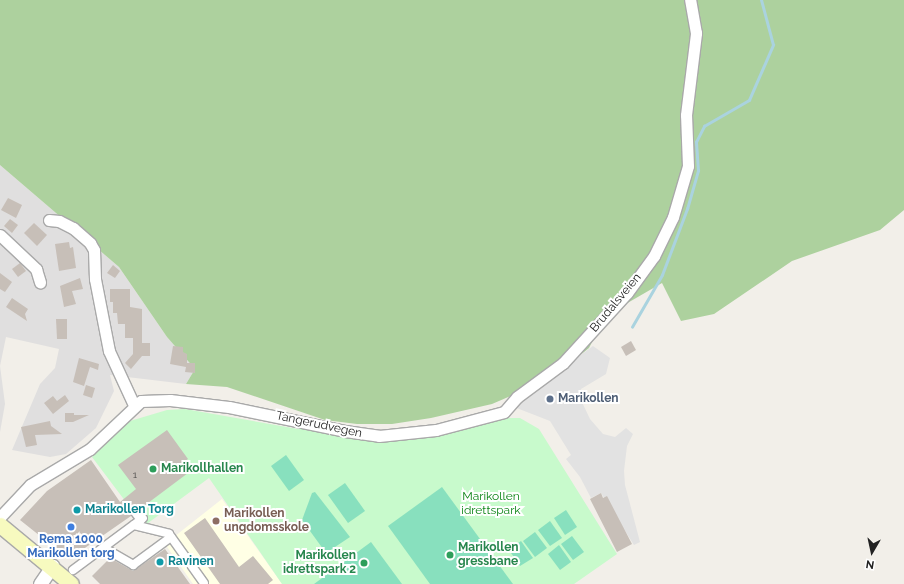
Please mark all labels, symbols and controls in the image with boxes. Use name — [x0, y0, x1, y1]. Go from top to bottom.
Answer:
street label: Brudalsveien — [587, 271, 645, 335]
place label: Marikollen — [558, 392, 619, 406]
marker: Marikollen — [545, 394, 555, 404]
street label: Tangerudvegen — [275, 409, 363, 441]
place label: Marikollhallen — [161, 462, 243, 476]
marker: Marikollhallen — [148, 464, 158, 474]
house number: 1 — [133, 469, 137, 481]
park label: Marikollen idrettspark — [461, 490, 521, 518]
place label: Marikollen Torg — [85, 503, 174, 517]
marker: Marikollen Torg — [72, 505, 82, 515]
place label: Marikollen ungdomsskole — [224, 507, 309, 535]
marker: Marikollen ungdomsskole — [211, 516, 221, 526]
marker: Rema 1000 Marikollen torg — [66, 522, 76, 532]
north arrow — [852, 532, 892, 572]
place label: Rema 1000 Marikollen torg — [27, 533, 115, 561]
place label: Marikollen gressbane — [458, 541, 519, 569]
place label: Marikollen idrettspark 2 — [283, 549, 356, 577]
marker: Marikollen gressbane — [445, 550, 455, 560]
place label: Ravinen — [168, 555, 214, 569]
marker: Ravinen — [155, 557, 165, 567]
text: N — [865, 557, 875, 571]
marker: Marikollen idrettspark 2 — [359, 558, 369, 568]

